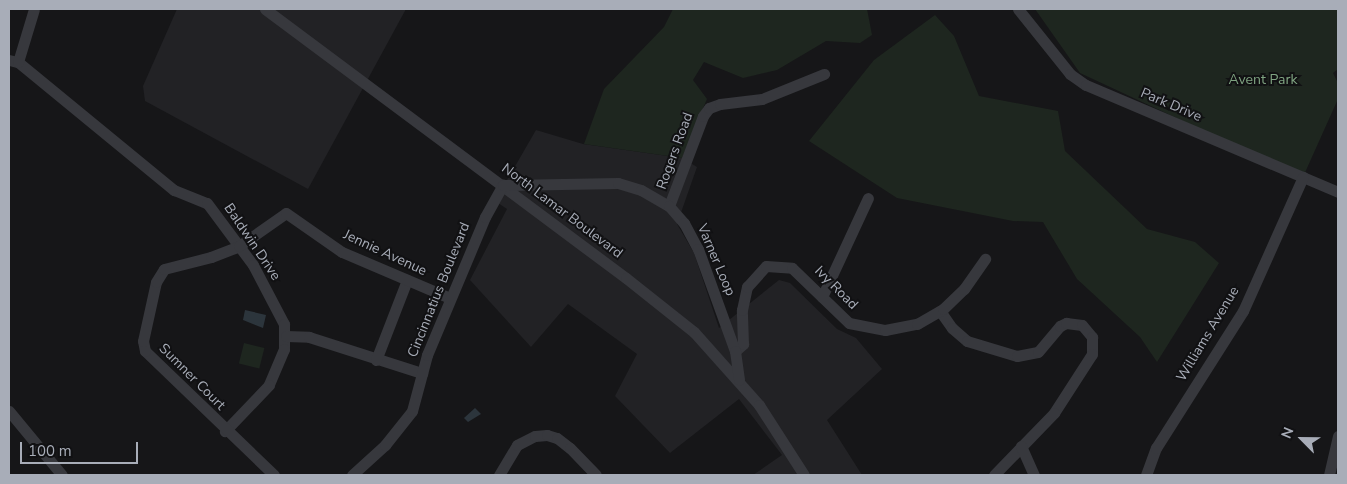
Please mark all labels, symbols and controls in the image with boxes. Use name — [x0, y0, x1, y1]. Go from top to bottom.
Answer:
park label: Avent Park — [1229, 72, 1297, 88]
street label: Park Drive — [1138, 85, 1204, 125]
street label: Rogers Road — [653, 110, 697, 192]
street label: North Lamar Boulevard — [498, 160, 626, 262]
street label: Baldwin Drive — [220, 200, 284, 284]
street label: Cincinnatius Boulevard — [404, 220, 474, 360]
street label: Varner Loop — [693, 221, 739, 299]
street label: Jennie Avenue — [341, 226, 429, 280]
street label: Ivy Road — [811, 263, 861, 313]
street label: Williams Avenue — [1173, 284, 1243, 384]
street label: Sumner Court — [155, 340, 229, 414]
north arrow — [1277, 414, 1327, 464]
text: N — [1277, 424, 1299, 441]
scale bar — [22, 432, 140, 464]
text: 100 m — [28, 441, 72, 461]

